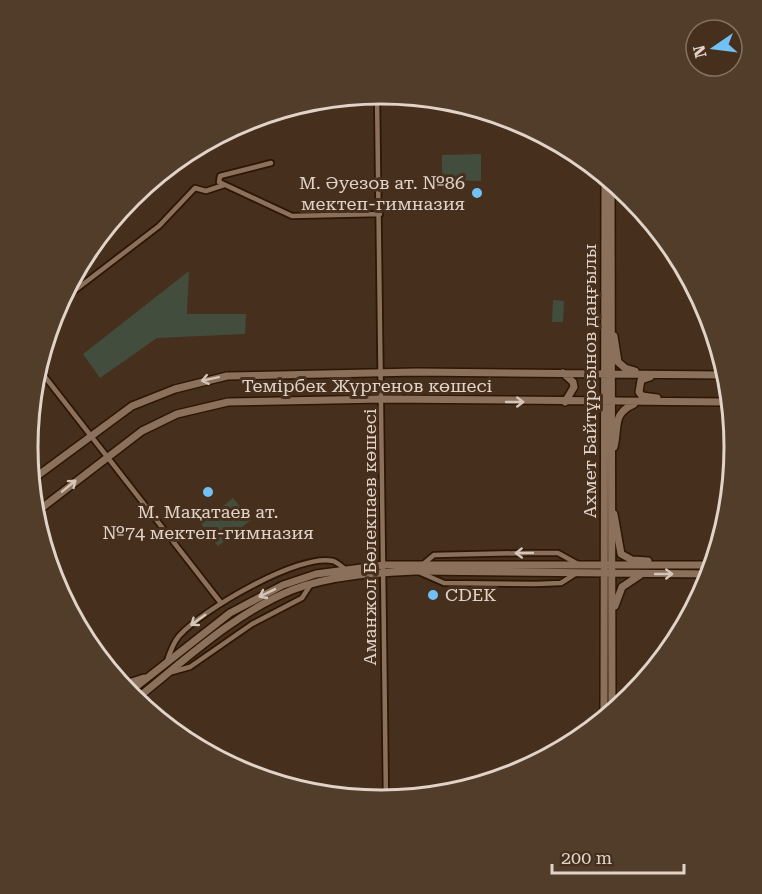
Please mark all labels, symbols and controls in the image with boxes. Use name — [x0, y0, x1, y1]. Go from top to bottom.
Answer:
north arrow — [684, 18, 744, 78]
text: N — [689, 43, 711, 60]
place label: М. Әуезов ат. №86 мектеп-гимназия — [299, 172, 465, 214]
marker: М. Әуезов ат. №86 мектеп-гимназия — [470, 186, 484, 200]
street label: Ахмет Байтұрсынов даңғылы — [579, 243, 600, 518]
one-way arrow — [200, 374, 220, 385]
street label: Темірбек Жүргенов көшесі — [242, 375, 493, 396]
one-way arrow — [505, 396, 525, 408]
street label: Аманжол Бөлекпаев көшесі — [359, 408, 380, 665]
one-way arrow — [61, 480, 77, 493]
marker: М. Мақатаев ат. №74 мектеп-гимназия — [201, 485, 215, 499]
place label: М. Мақатаев ат. №74 мектеп-гимназия — [102, 501, 314, 543]
one-way arrow — [515, 547, 535, 559]
one-way arrow — [654, 568, 674, 580]
place label: CDEK — [445, 584, 496, 605]
one-way arrow — [258, 588, 276, 599]
marker: CDEK — [426, 588, 440, 602]
one-way arrow — [191, 614, 207, 626]
scale bar — [552, 837, 684, 875]
text: 200 m — [561, 847, 612, 868]

